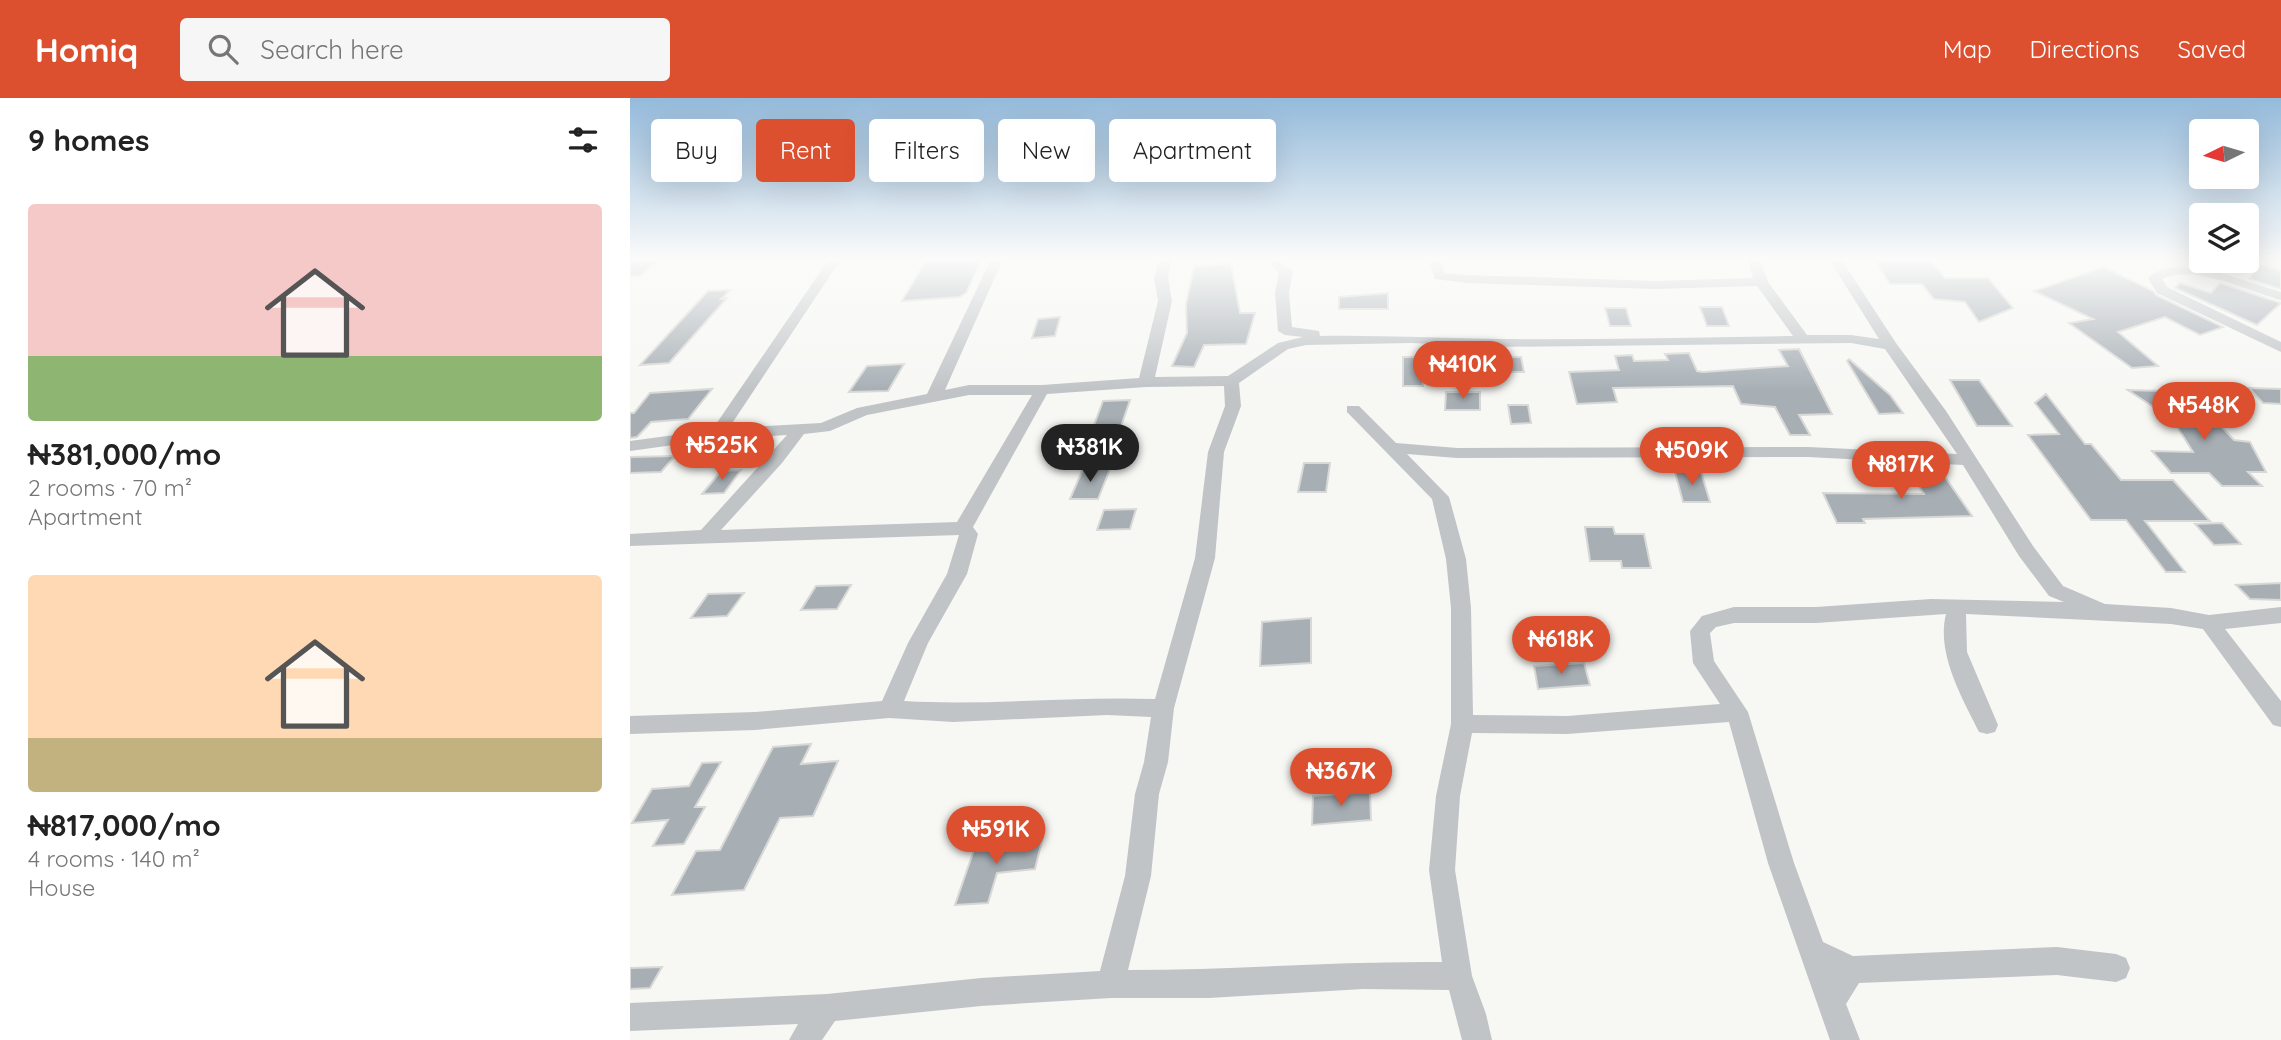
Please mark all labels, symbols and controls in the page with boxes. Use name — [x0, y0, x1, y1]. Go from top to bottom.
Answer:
search box — [180, 18, 670, 81]
text: Homiq — [35, 29, 138, 70]
icon: search — [204, 30, 242, 68]
text: Search here — [260, 33, 404, 66]
text: Map — [1943, 34, 1992, 64]
text: Directions — [2030, 34, 2140, 64]
text: Saved — [2178, 34, 2246, 64]
chip: Buy — [651, 119, 742, 182]
chip: Rent — [756, 119, 855, 182]
chip: Filters — [869, 119, 984, 182]
chip: New — [998, 119, 1095, 182]
chip: Apartment — [1109, 119, 1276, 182]
north arrow — [2189, 119, 2259, 189]
map controls — [2189, 119, 2259, 273]
text: 9 homes — [28, 121, 150, 159]
icon: filters — [564, 121, 602, 159]
button: layers — [2189, 203, 2259, 273]
icon: home — [252, 250, 378, 376]
pin: ₦410K — [1414, 342, 1512, 401]
text: ₦410K — [1429, 349, 1497, 378]
pin: ₦548K — [2155, 382, 2253, 442]
text: ₦548K — [2168, 390, 2240, 419]
pin: ₦525K — [673, 422, 771, 482]
pin: ₦381K — [1041, 424, 1139, 484]
pin: ₦509K — [1643, 428, 1741, 487]
text: ₦525K — [686, 430, 758, 459]
text: ₦381K — [1057, 432, 1123, 461]
text: ₦381,000/mo — [28, 435, 221, 473]
text: ₦509K — [1656, 435, 1728, 464]
pin: ₦817K — [1852, 442, 1950, 501]
text: ₦817K — [1868, 449, 1934, 478]
text: 2 rooms · 70 m² — [28, 473, 192, 502]
text: Apartment — [28, 502, 142, 531]
pin: ₦618K — [1512, 616, 1610, 676]
icon: home — [252, 621, 378, 747]
text: ₦618K — [1528, 624, 1594, 653]
pin: ₦367K — [1292, 748, 1390, 808]
text: ₦367K — [1306, 756, 1376, 785]
text: ₦817,000/mo — [28, 806, 221, 844]
pin: ₦591K — [947, 806, 1045, 866]
text: ₦591K — [962, 814, 1030, 843]
text: 4 rooms · 140 m² — [28, 844, 200, 873]
text: House — [28, 873, 95, 902]

